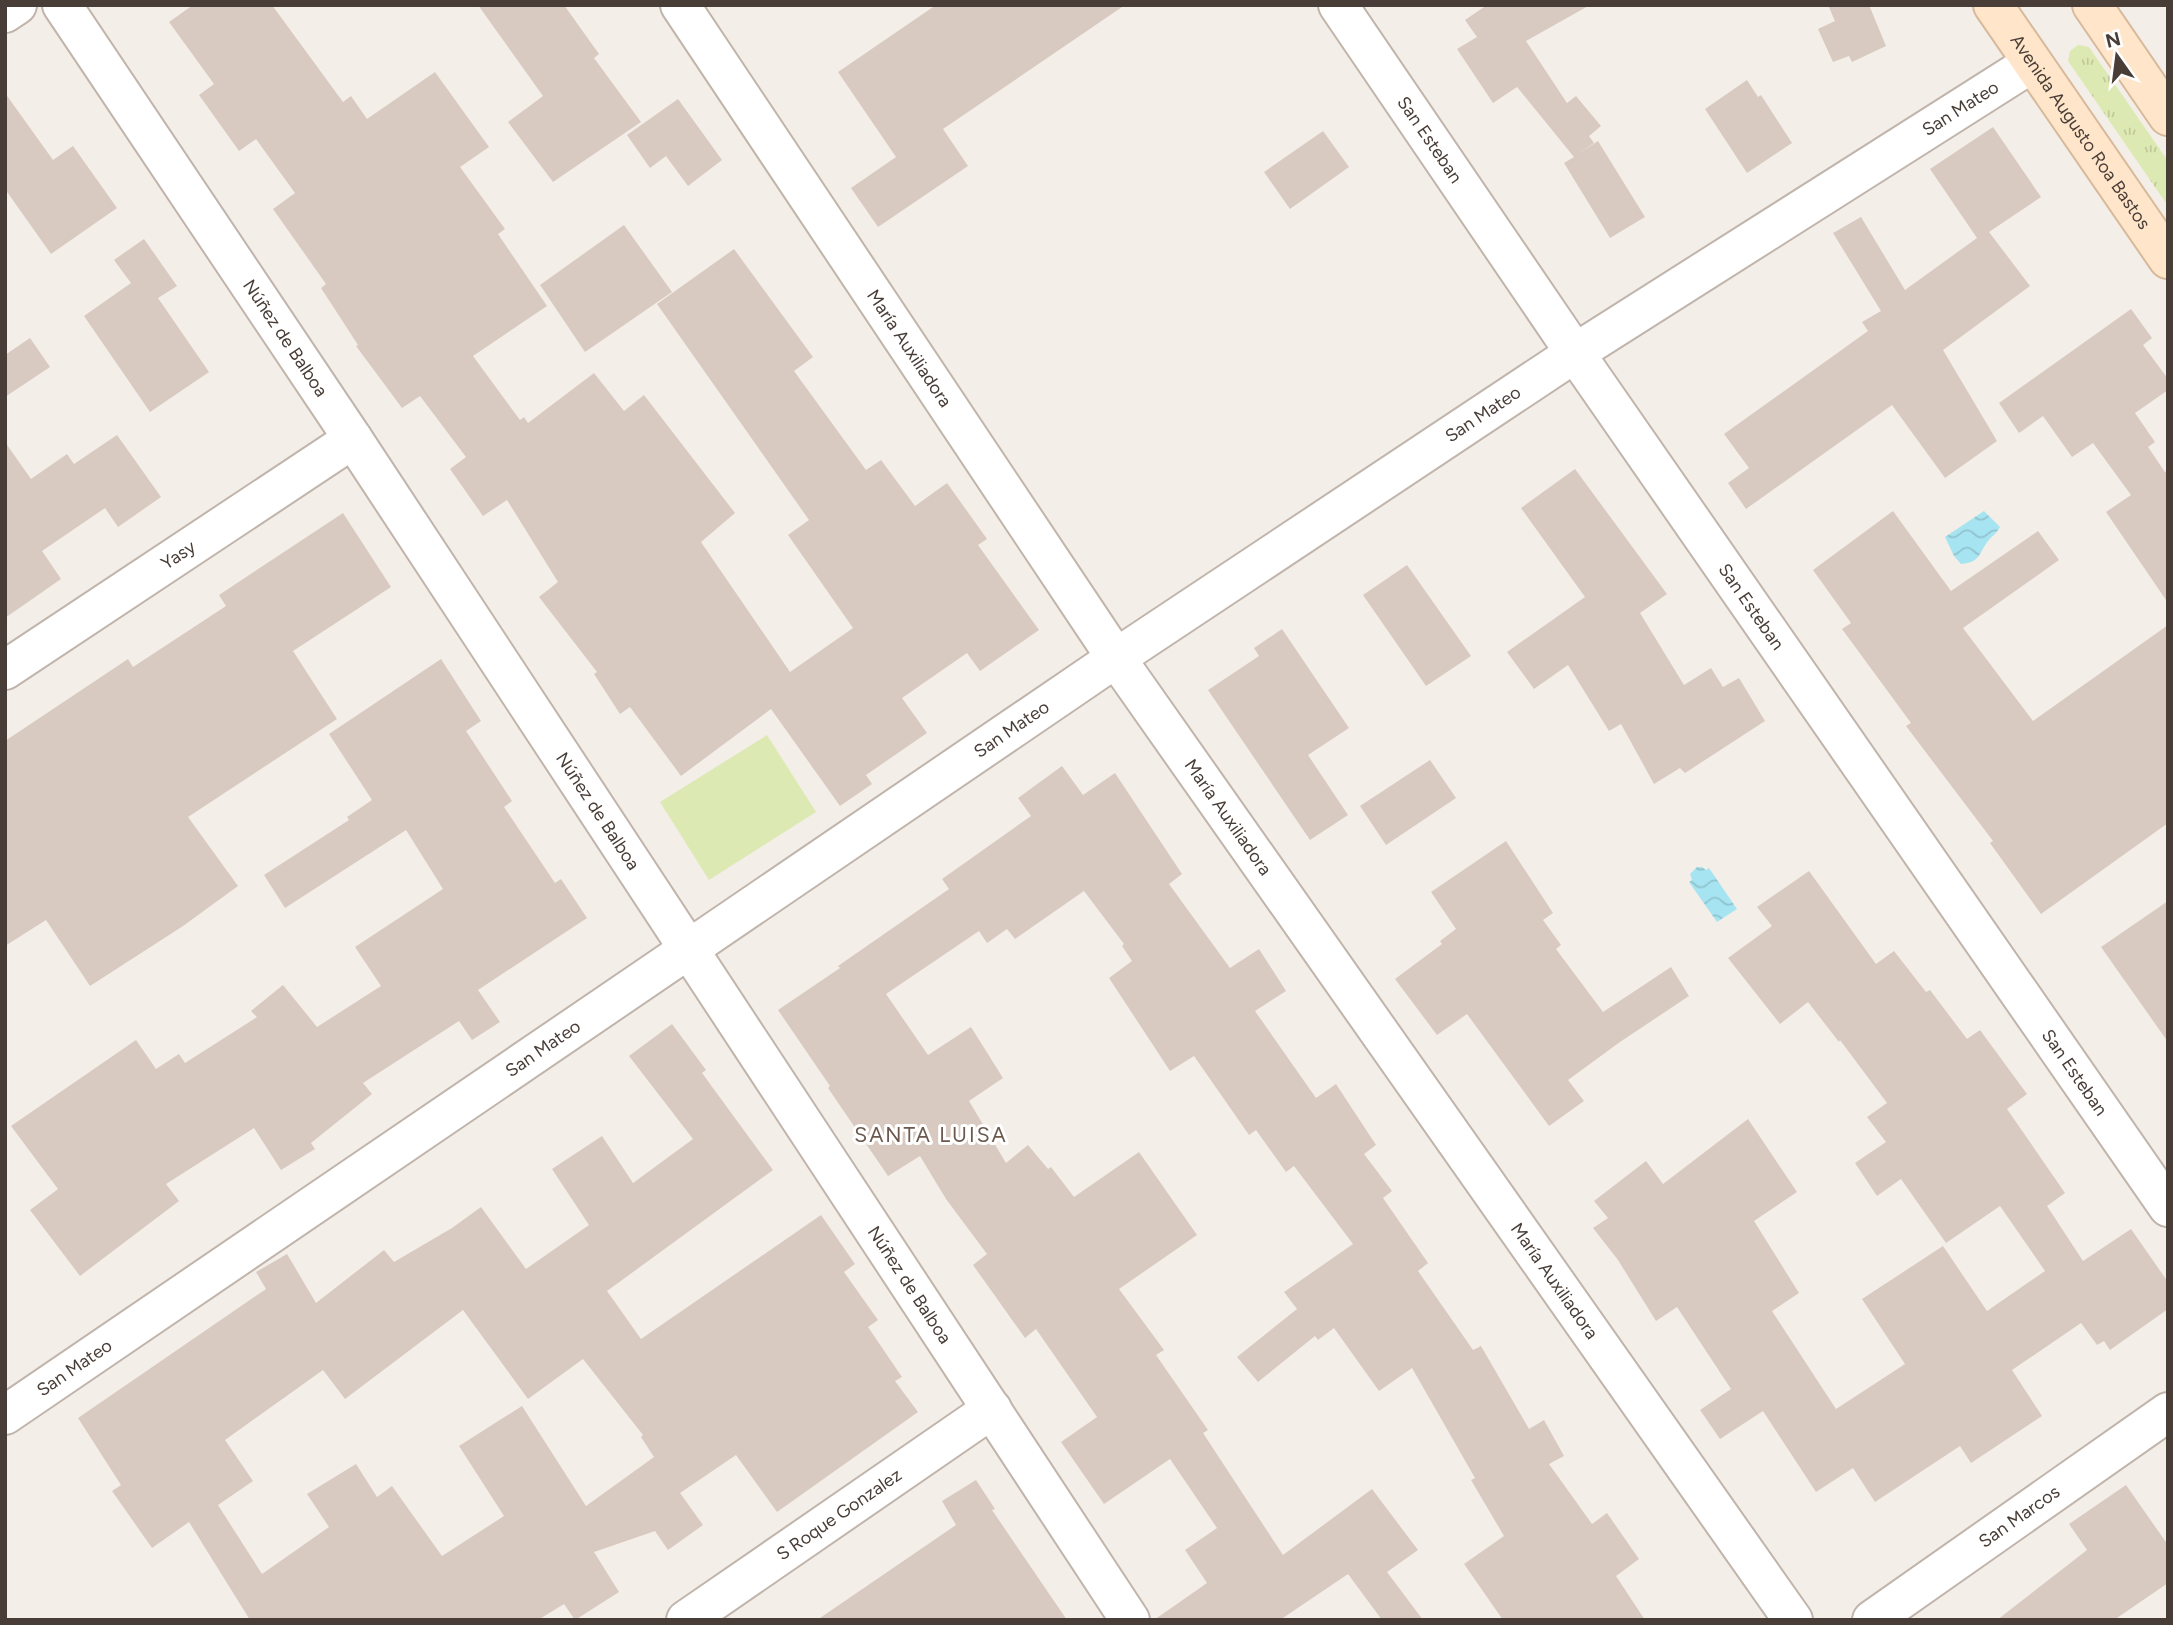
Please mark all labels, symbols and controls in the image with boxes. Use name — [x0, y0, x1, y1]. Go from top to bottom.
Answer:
north arrow — [2082, 21, 2152, 91]
text: N — [2103, 27, 2123, 53]
street label: Avenida Augusto Roa Bastos — [2006, 30, 2155, 234]
street label: San Mateo — [1918, 76, 2003, 141]
street label: San Esteban — [1392, 92, 1467, 187]
street label: Núñez de Balboa — [238, 275, 332, 401]
street label: María Auxiliadora — [862, 285, 957, 412]
street label: San Mateo — [1441, 381, 1525, 447]
street label: Yasy — [157, 535, 200, 574]
street label: San Esteban — [1714, 559, 1789, 654]
street label: San Mateo — [970, 696, 1053, 763]
street label: Núñez de Balboa — [551, 748, 645, 874]
street label: María Auxiliadora — [1180, 755, 1277, 880]
street label: San Mateo — [501, 1015, 585, 1082]
street label: San Esteban — [2037, 1025, 2112, 1120]
district label: SANTA LUISA — [854, 1122, 1008, 1147]
street label: María Auxiliadora — [1506, 1219, 1603, 1343]
street label: Núñez de Balboa — [863, 1222, 956, 1348]
street label: San Mateo — [33, 1334, 116, 1401]
street label: S Roque Gonzalez — [772, 1464, 906, 1565]
street label: San Marcos — [1975, 1481, 2064, 1552]

